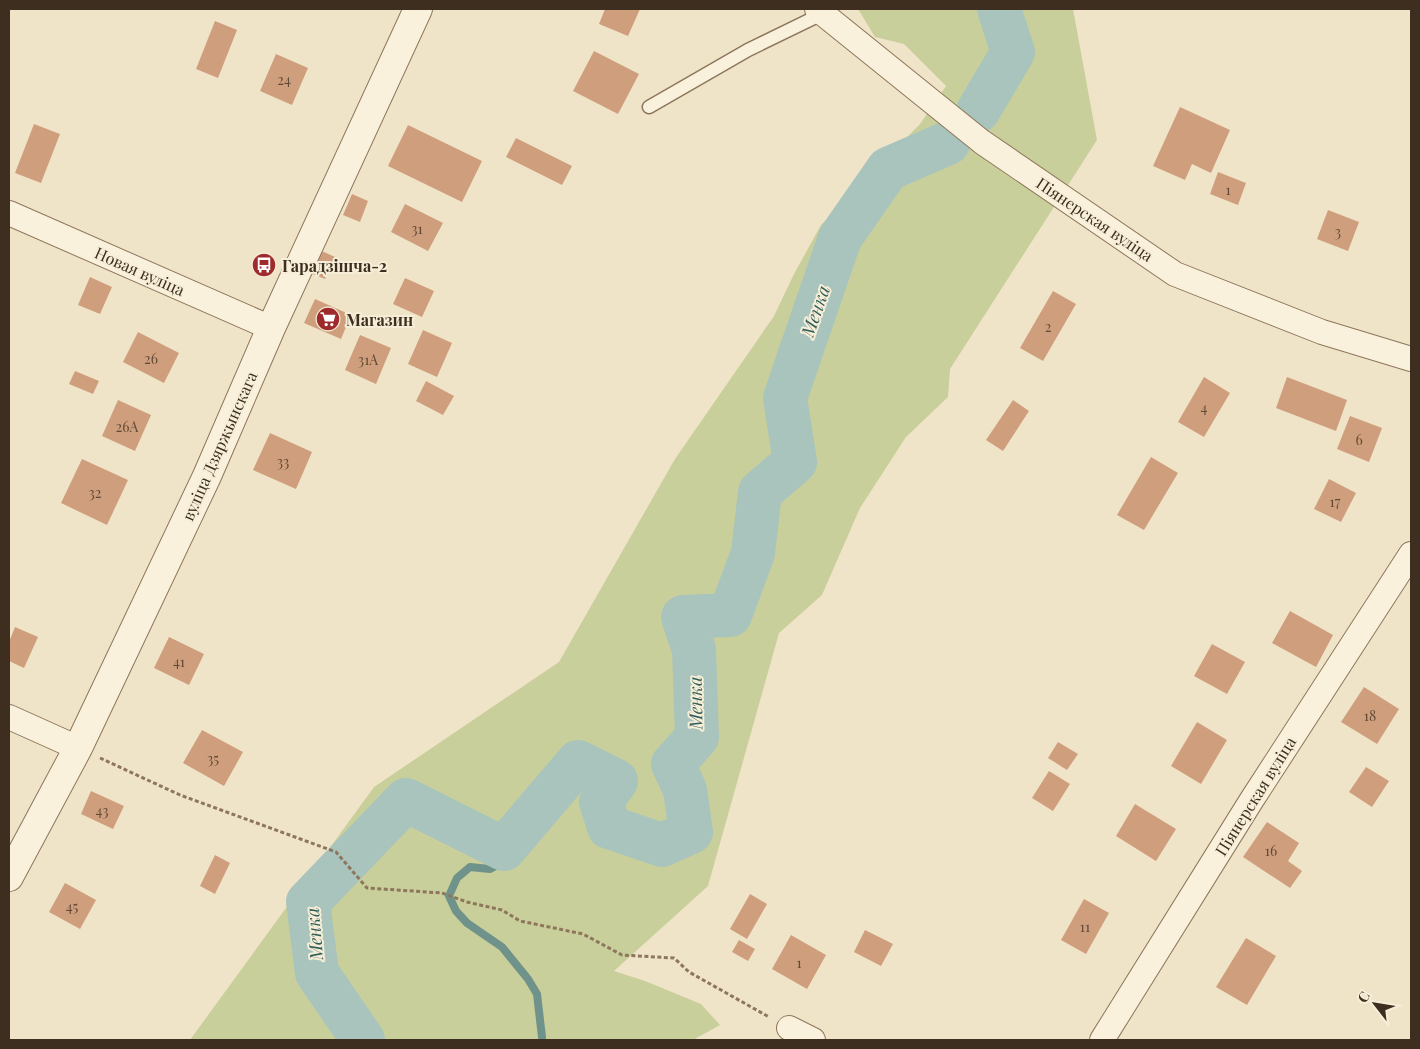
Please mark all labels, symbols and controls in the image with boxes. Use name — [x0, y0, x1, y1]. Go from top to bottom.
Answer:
house number: 24 — [277, 70, 291, 89]
street label: Піянерская вуліца — [1033, 172, 1157, 266]
house number: 1 — [1225, 180, 1231, 199]
house number: 31 — [411, 219, 423, 238]
house number: 3 — [1335, 222, 1341, 241]
street label: Новая вуліца — [92, 242, 188, 300]
bus stop icon: Гарадзішча-2 — [251, 252, 277, 278]
place label: Гарадзішча-2 — [282, 255, 387, 276]
water label: Менка — [795, 282, 835, 341]
supermarket icon: Магазин — [315, 306, 341, 332]
place label: Магазин — [346, 309, 413, 330]
house number: 2 — [1045, 317, 1052, 336]
house number: 26 — [144, 349, 158, 368]
house number: 31А — [358, 350, 378, 369]
street label: вуліца Дзяржынскага — [177, 368, 261, 524]
house number: 4 — [1201, 398, 1208, 417]
house number: 26А — [116, 417, 139, 436]
house number: 6 — [1355, 430, 1363, 449]
house number: 33 — [277, 452, 289, 471]
house number: 32 — [88, 483, 102, 502]
house number: 17 — [1330, 492, 1341, 511]
house number: 41 — [173, 652, 185, 671]
water label: Менка — [683, 676, 707, 731]
house number: 18 — [1364, 706, 1376, 725]
street label: Піянерская вуліца — [1210, 733, 1300, 859]
house number: 35 — [207, 749, 219, 768]
house number: 43 — [96, 801, 108, 820]
house number: 16 — [1265, 841, 1277, 860]
house number: 45 — [66, 897, 79, 916]
water label: Менка — [300, 907, 328, 962]
house number: 11 — [1080, 917, 1090, 936]
house number: 1 — [796, 953, 802, 972]
north arrow — [1350, 979, 1400, 1029]
text: С — [1353, 988, 1374, 1006]

